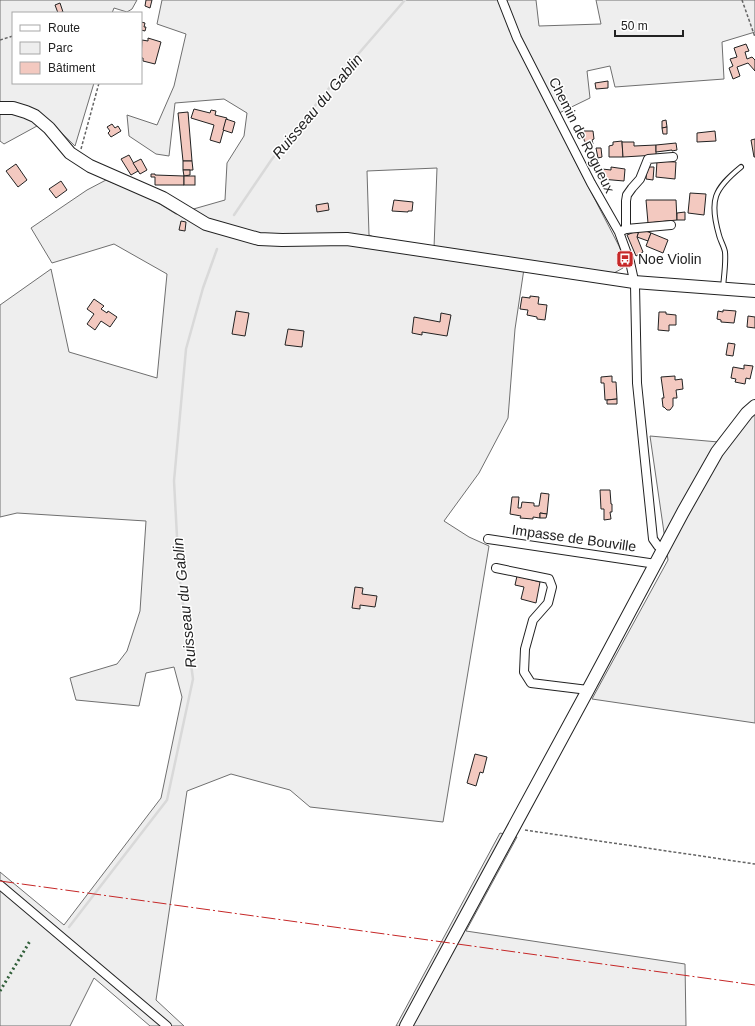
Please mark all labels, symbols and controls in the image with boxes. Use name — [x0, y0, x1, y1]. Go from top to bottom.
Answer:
legend — [12, 12, 142, 84]
scale bar — [615, 12, 683, 38]
text: 50 m — [621, 19, 648, 33]
text: Route — [48, 21, 80, 35]
text: Parc — [48, 41, 73, 55]
water label: Ruisseau du Gablin — [268, 50, 366, 162]
text: Bâtiment — [48, 61, 96, 75]
street label: Chemin de Rogueux — [546, 75, 618, 195]
bus stop icon: Noe Violin — [615, 249, 635, 269]
place label: Noe Violin — [638, 251, 702, 267]
street label: Impasse de Bouville — [511, 521, 637, 555]
water label: Ruisseau du Gablin — [169, 537, 199, 669]

